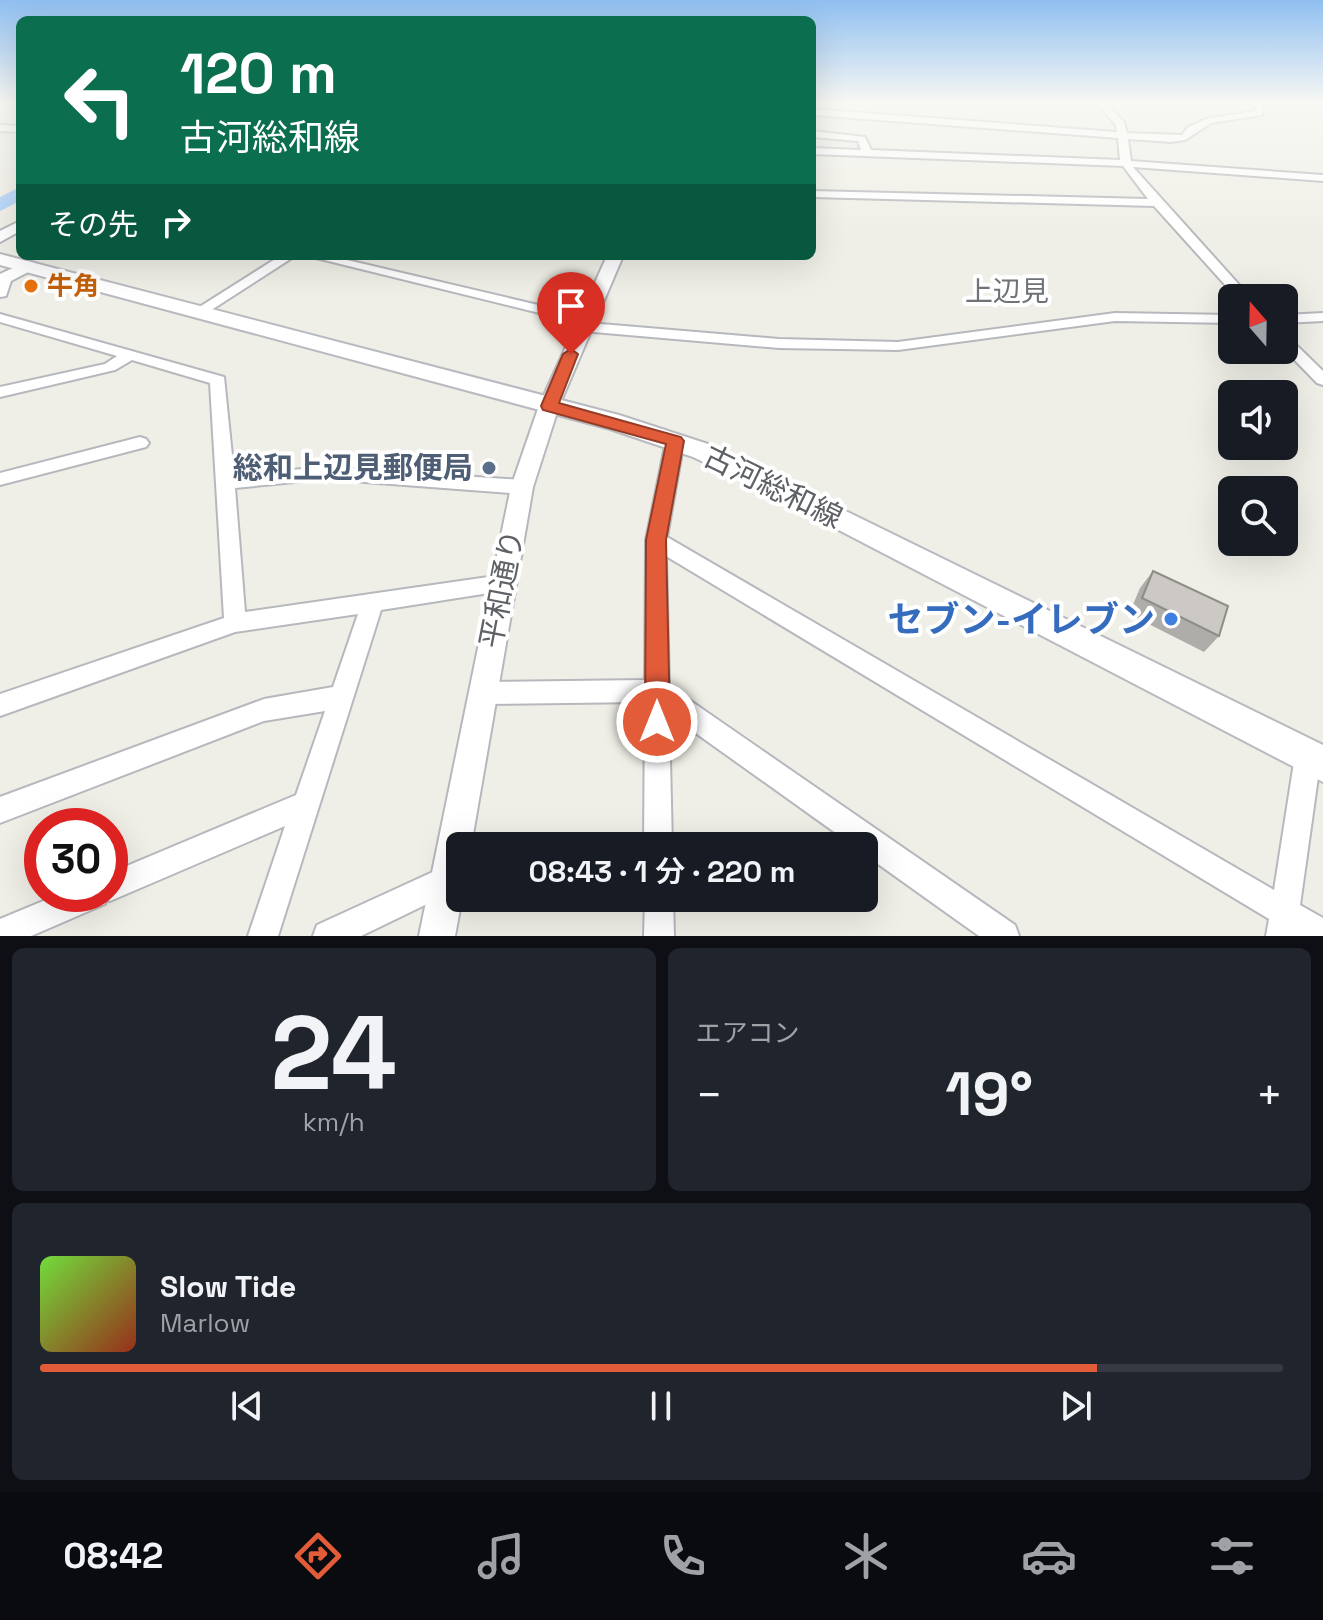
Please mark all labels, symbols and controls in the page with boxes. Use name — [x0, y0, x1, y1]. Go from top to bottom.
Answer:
text: 120 m — [180, 38, 337, 109]
icon: left — [48, 48, 152, 152]
text: 古河総和線 — [180, 115, 360, 161]
icon: right — [154, 200, 198, 244]
text: その先 — [48, 205, 138, 244]
place label: 牛角 — [47, 269, 99, 303]
pin — [537, 272, 605, 354]
district label: 上辺見 — [965, 273, 1049, 309]
marker: 牛角 — [22, 277, 40, 295]
icon: arrive — [549, 284, 593, 328]
north arrow — [1218, 284, 1298, 364]
map controls — [1218, 284, 1298, 556]
button: sound — [1218, 380, 1298, 460]
street label: 古河総和線 — [697, 436, 849, 537]
place label: 総和上辺見郵便局 — [233, 448, 473, 487]
marker: 総和上辺見郵便局 — [480, 459, 498, 477]
button: search — [1218, 476, 1298, 556]
street label: 平和通り — [471, 526, 532, 652]
place label: セブン-イレブン — [887, 597, 1155, 643]
marker: セブン-イレブン — [1162, 610, 1180, 628]
position arrow — [615, 680, 699, 764]
speed limit sign: 30 — [24, 808, 128, 912]
text: 08:43 · 1 分 · 220 m — [529, 852, 795, 891]
text: 24 — [271, 987, 397, 1119]
text: エアコン — [696, 1016, 800, 1050]
text: 19° — [945, 1056, 1033, 1133]
text: − — [696, 1067, 723, 1123]
text: + — [1256, 1067, 1283, 1123]
text: km/h — [303, 1105, 365, 1139]
text: Slow Tide — [160, 1267, 296, 1306]
text: Marlow — [160, 1306, 250, 1340]
icon: previous — [225, 1384, 269, 1428]
icon: pause — [639, 1384, 683, 1428]
icon: next — [1054, 1384, 1098, 1428]
icon: directions — [290, 1528, 346, 1584]
icon: music — [473, 1528, 529, 1584]
icon: phone — [655, 1528, 711, 1584]
icon: climate — [838, 1528, 894, 1584]
icon: car — [1021, 1528, 1077, 1584]
icon: filters — [1204, 1528, 1260, 1584]
text: 08:42 — [63, 1533, 163, 1579]

